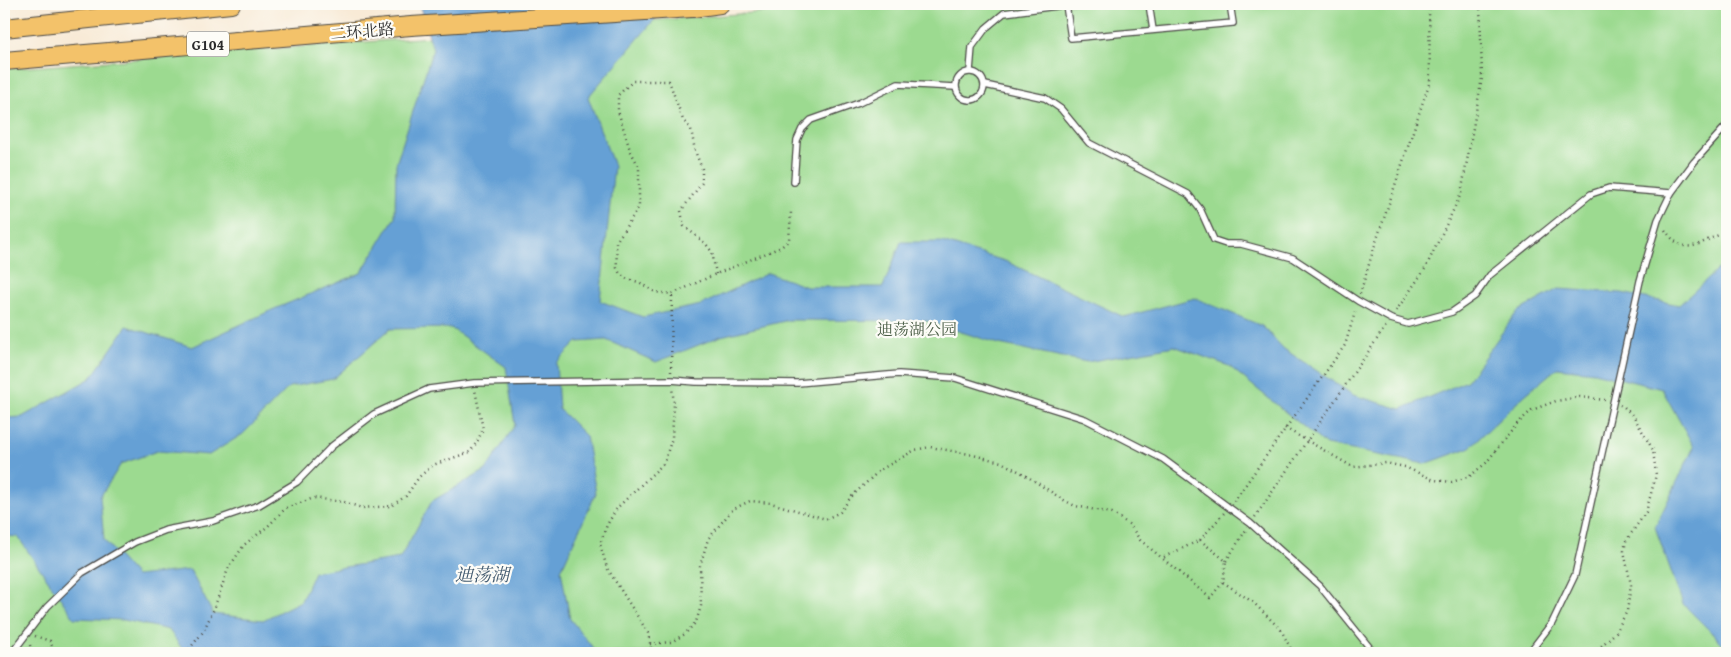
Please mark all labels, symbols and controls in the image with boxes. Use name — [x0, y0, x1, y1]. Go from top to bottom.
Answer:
street label: 二环北路 — [329, 16, 395, 46]
road number: G104 — [187, 32, 229, 56]
park label: 迪荡湖公园 — [877, 317, 957, 341]
water label: 迪荡湖 — [455, 561, 512, 588]

